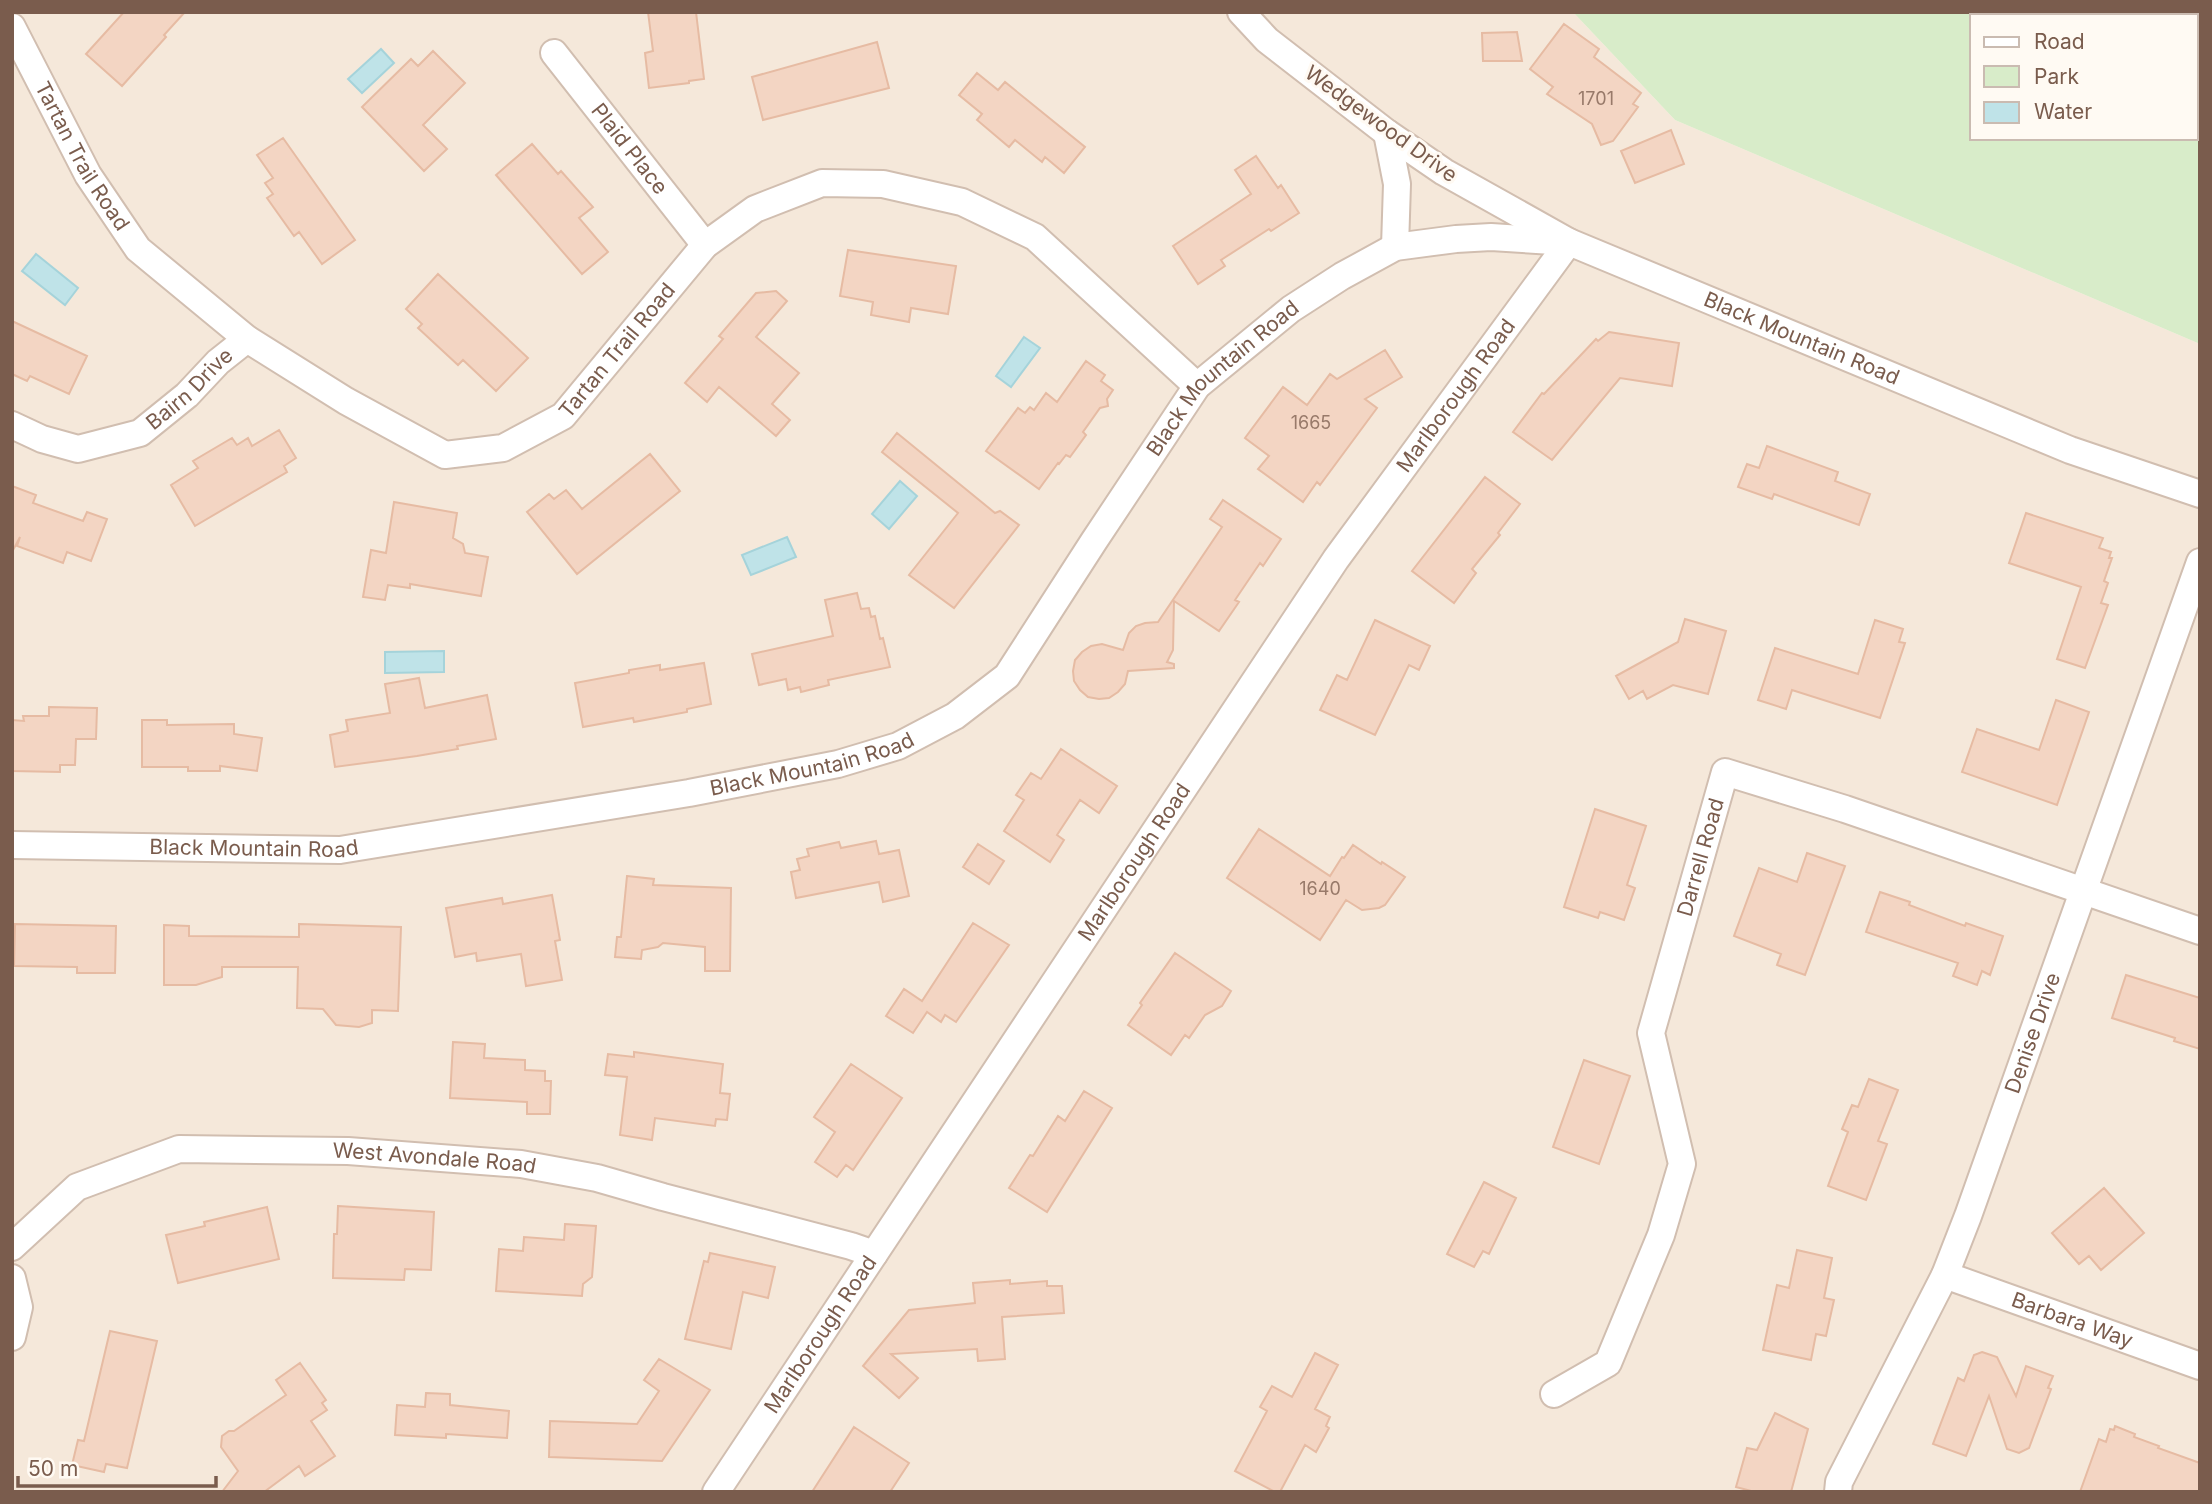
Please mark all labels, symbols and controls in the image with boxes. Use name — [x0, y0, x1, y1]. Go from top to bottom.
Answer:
legend — [1970, 14, 2198, 140]
text: Road — [2034, 29, 2085, 54]
street label: Wedgewood Drive — [1300, 60, 1462, 187]
text: Park — [2034, 64, 2079, 89]
street label: Tartan Trail Road — [30, 77, 135, 235]
house number: 1701 — [1578, 88, 1614, 109]
street label: Plaid Place — [586, 98, 673, 199]
text: Water — [2034, 99, 2092, 124]
street label: Tartan Trail Road — [554, 278, 680, 423]
street label: Black Mountain Road — [1700, 286, 1903, 390]
street label: Black Mountain Road — [1141, 295, 1304, 461]
street label: Marlborough Road — [1391, 314, 1520, 477]
street label: Bairn Drive — [141, 342, 238, 435]
house number: 1665 — [1291, 412, 1331, 433]
street label: Black Mountain Road — [708, 727, 918, 801]
street label: Marlborough Road — [1073, 779, 1195, 946]
street label: Darrell Road — [1672, 795, 1729, 919]
street label: Black Mountain Road — [149, 834, 360, 862]
house number: 1640 — [1299, 878, 1341, 899]
street label: Denise Drive — [2000, 969, 2065, 1097]
street label: West Avondale Road — [333, 1138, 538, 1179]
street label: Marlborough Road — [759, 1251, 882, 1418]
street label: Barbara Way — [2008, 1287, 2137, 1353]
scale bar — [18, 1444, 215, 1488]
text: 50 m — [28, 1456, 78, 1481]

